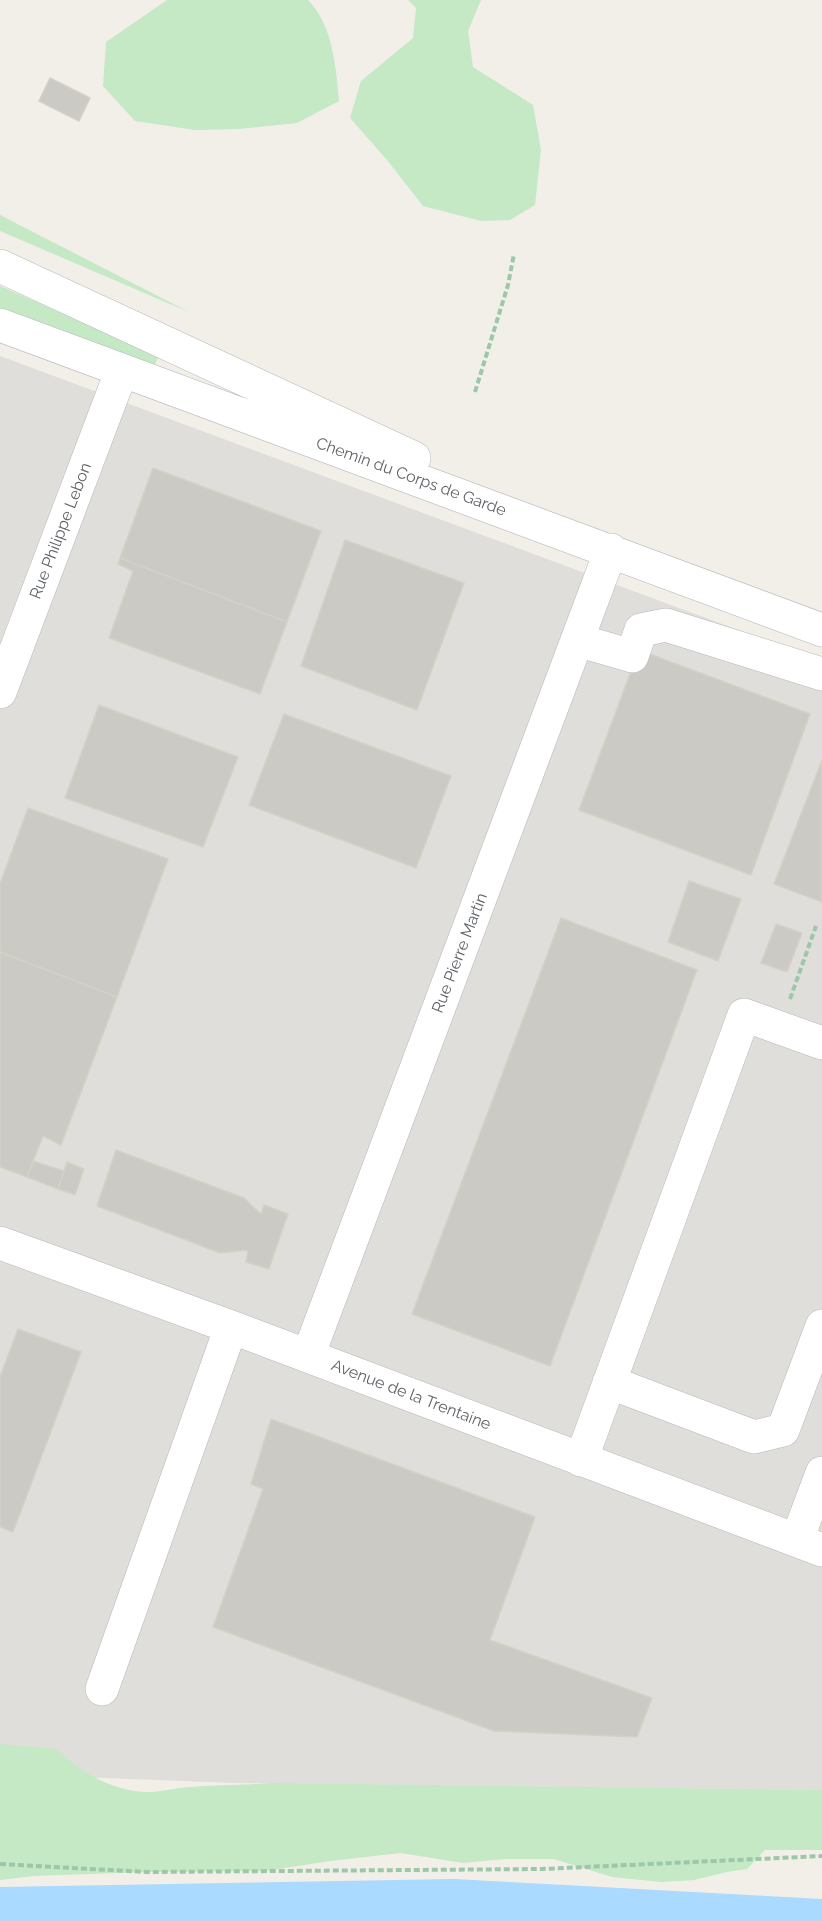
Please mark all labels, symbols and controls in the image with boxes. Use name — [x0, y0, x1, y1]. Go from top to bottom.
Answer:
street label: Chemin du Corps de Garde — [313, 434, 509, 520]
street label: Rue Philippe Lebon — [26, 460, 96, 602]
street label: Rue Pierre Martin — [428, 890, 492, 1016]
street label: Avenue de la Trentaine — [328, 1356, 494, 1434]

